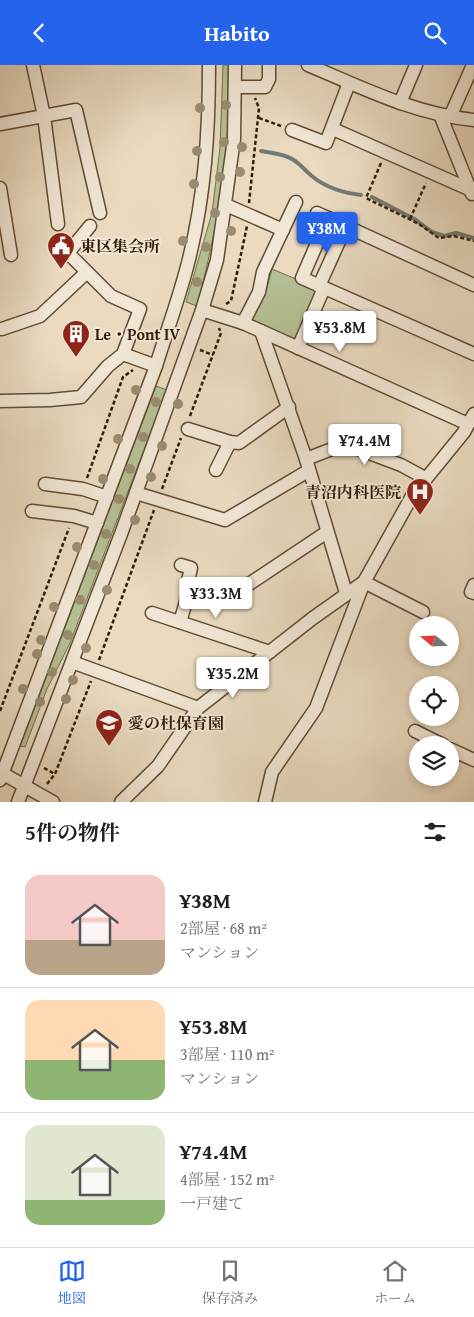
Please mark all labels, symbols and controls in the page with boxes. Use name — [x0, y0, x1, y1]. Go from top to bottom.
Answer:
text: Habito — [204, 17, 270, 49]
icon: back — [25, 19, 53, 47]
icon: search — [421, 19, 449, 47]
pin: ¥38M — [297, 211, 357, 254]
text: ¥38M — [308, 216, 346, 240]
public building icon: 東区集会所 — [46, 231, 76, 270]
place label: 東区集会所 — [80, 234, 160, 258]
pin: ¥53.8M — [299, 311, 381, 353]
text: ¥53.8M — [314, 315, 366, 339]
building icon: Le・Pont IV — [61, 319, 91, 358]
place label: Le・Pont IV — [95, 322, 180, 346]
pin: ¥74.4M — [324, 423, 406, 466]
text: ¥74.4M — [339, 428, 391, 452]
hospital icon: 青沼内科医院 — [405, 477, 435, 516]
place label: 青沼内科医院 — [305, 480, 401, 504]
pin: ¥33.3M — [175, 577, 257, 619]
text: ¥33.3M — [190, 581, 242, 605]
north arrow — [409, 616, 459, 666]
map controls — [409, 616, 459, 786]
pin: ¥35.2M — [192, 657, 274, 699]
text: ¥35.2M — [207, 661, 259, 685]
button: locate — [409, 676, 459, 726]
school or university icon: 愛の杜保育園 — [94, 708, 124, 747]
place label: 愛の杜保育園 — [128, 711, 224, 735]
button: layers — [409, 736, 459, 786]
text: 5件の物件 — [25, 817, 120, 848]
icon: filters — [421, 818, 449, 846]
text: ¥38M — [180, 885, 231, 916]
icon: home — [65, 895, 125, 955]
text: 2部屋 · 68 m² — [180, 916, 267, 940]
text: マンション — [180, 940, 259, 964]
text: ¥53.8M — [180, 1011, 248, 1042]
icon: home — [65, 1020, 125, 1080]
text: 3部屋 · 110 m² — [180, 1042, 275, 1066]
text: マンション — [180, 1066, 259, 1090]
text: ¥74.4M — [180, 1136, 248, 1167]
icon: home — [65, 1145, 125, 1205]
text: 4部屋 · 152 m² — [180, 1167, 275, 1191]
text: 一戸建て — [180, 1191, 244, 1215]
tab: 地図 — [58, 1257, 86, 1308]
tab: 保存済み — [202, 1257, 258, 1308]
tab: ホーム — [374, 1257, 416, 1308]

